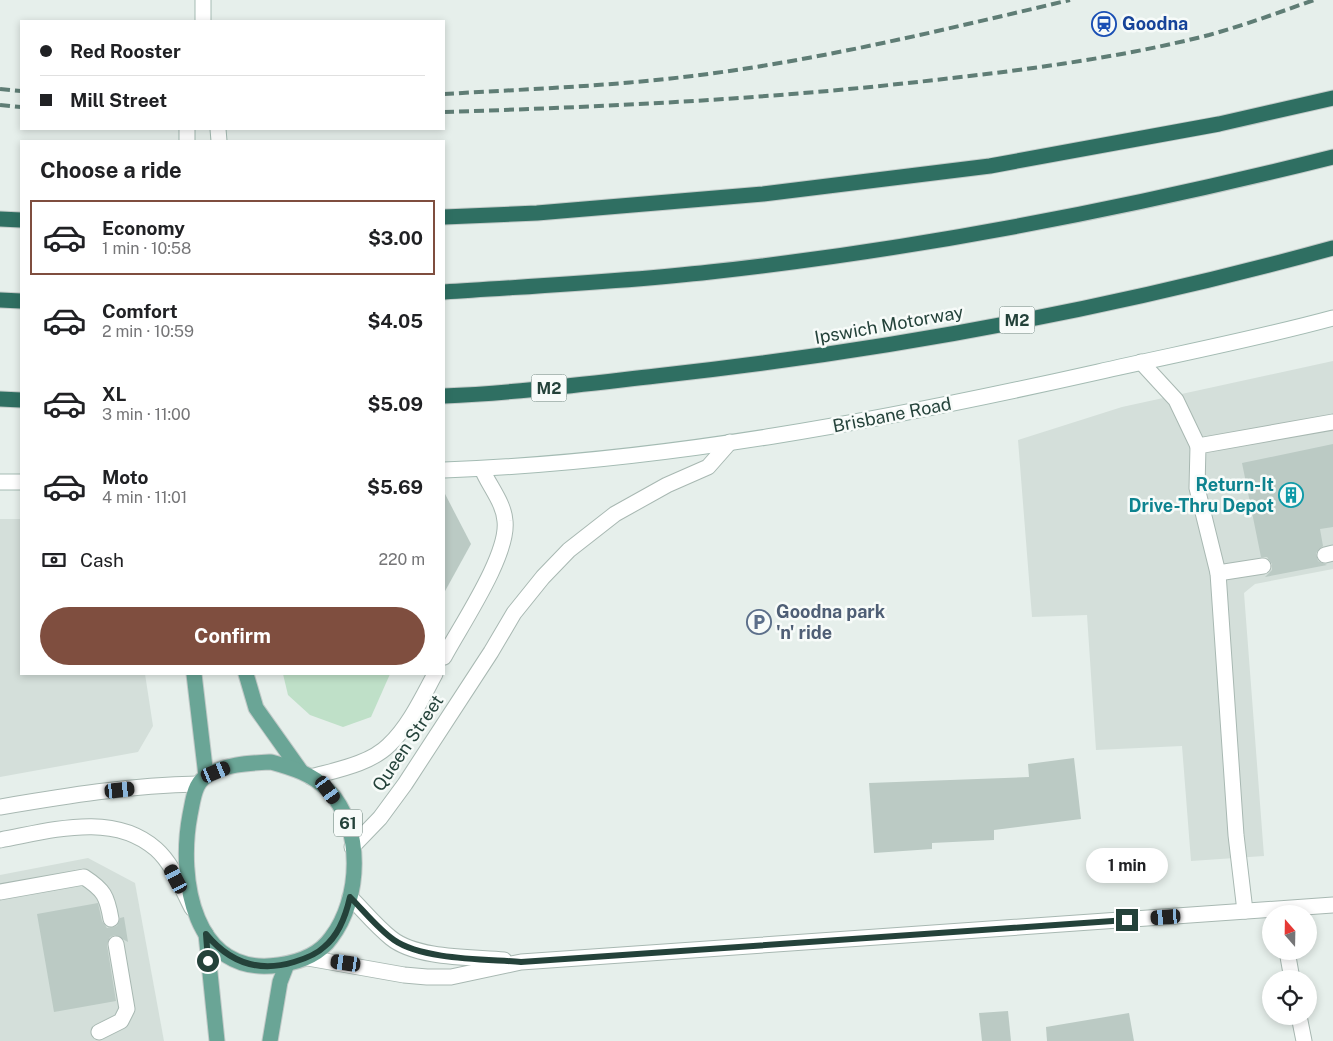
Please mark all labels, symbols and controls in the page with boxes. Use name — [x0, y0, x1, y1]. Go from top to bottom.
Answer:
station icon: Goodna — [1091, 11, 1117, 37]
place label: Goodna — [1122, 13, 1188, 34]
text: Red Rooster — [70, 40, 181, 62]
text: Mill Street — [70, 89, 167, 111]
text: Choose a ride — [40, 157, 182, 183]
icon: car — [42, 215, 87, 260]
text: Economy — [102, 217, 185, 239]
text: $3.00 — [368, 227, 423, 249]
text: 1 min · 10:58 — [102, 239, 191, 258]
icon: car — [42, 298, 87, 343]
text: Comfort — [102, 300, 178, 322]
street label: Ipswich Motorway — [813, 301, 965, 348]
road number: M2 — [1000, 306, 1034, 334]
text: $4.05 — [367, 310, 423, 332]
text: 2 min · 10:59 — [102, 322, 194, 341]
road number: M2 — [532, 374, 566, 402]
icon: car — [42, 381, 87, 426]
text: XL — [102, 383, 127, 405]
text: $5.09 — [367, 393, 423, 415]
street label: Brisbane Road — [831, 393, 953, 436]
text: 3 min · 11:00 — [102, 405, 191, 424]
icon: car — [42, 464, 87, 509]
text: Moto — [102, 466, 148, 488]
place label: Return-It Drive-Thru Depot — [1129, 474, 1274, 516]
text: $5.69 — [367, 476, 423, 498]
building icon: Return-It Drive-Thru Depot — [1278, 482, 1304, 508]
text: 4 min · 11:01 — [102, 488, 187, 507]
icon: cash — [40, 546, 68, 574]
text: Cash — [80, 549, 124, 571]
text: 220 m — [378, 550, 425, 569]
place label: Goodna park 'n' ride — [776, 601, 886, 643]
button: Confirm — [40, 607, 425, 665]
parking icon: Goodna park 'n' ride — [746, 609, 772, 635]
street label: Queen Street — [368, 691, 448, 795]
car — [199, 759, 232, 785]
car — [313, 773, 342, 807]
car — [104, 781, 135, 799]
road number: 61 — [334, 810, 362, 836]
callout: 1 min — [1086, 848, 1168, 882]
text: 1 min — [1108, 856, 1146, 875]
car — [162, 862, 189, 896]
north arrow — [1262, 905, 1318, 960]
map controls — [1262, 905, 1317, 1025]
car — [1150, 908, 1181, 926]
route end — [1116, 909, 1138, 931]
route start — [197, 950, 219, 972]
car — [330, 953, 361, 973]
button: locate — [1262, 970, 1317, 1025]

